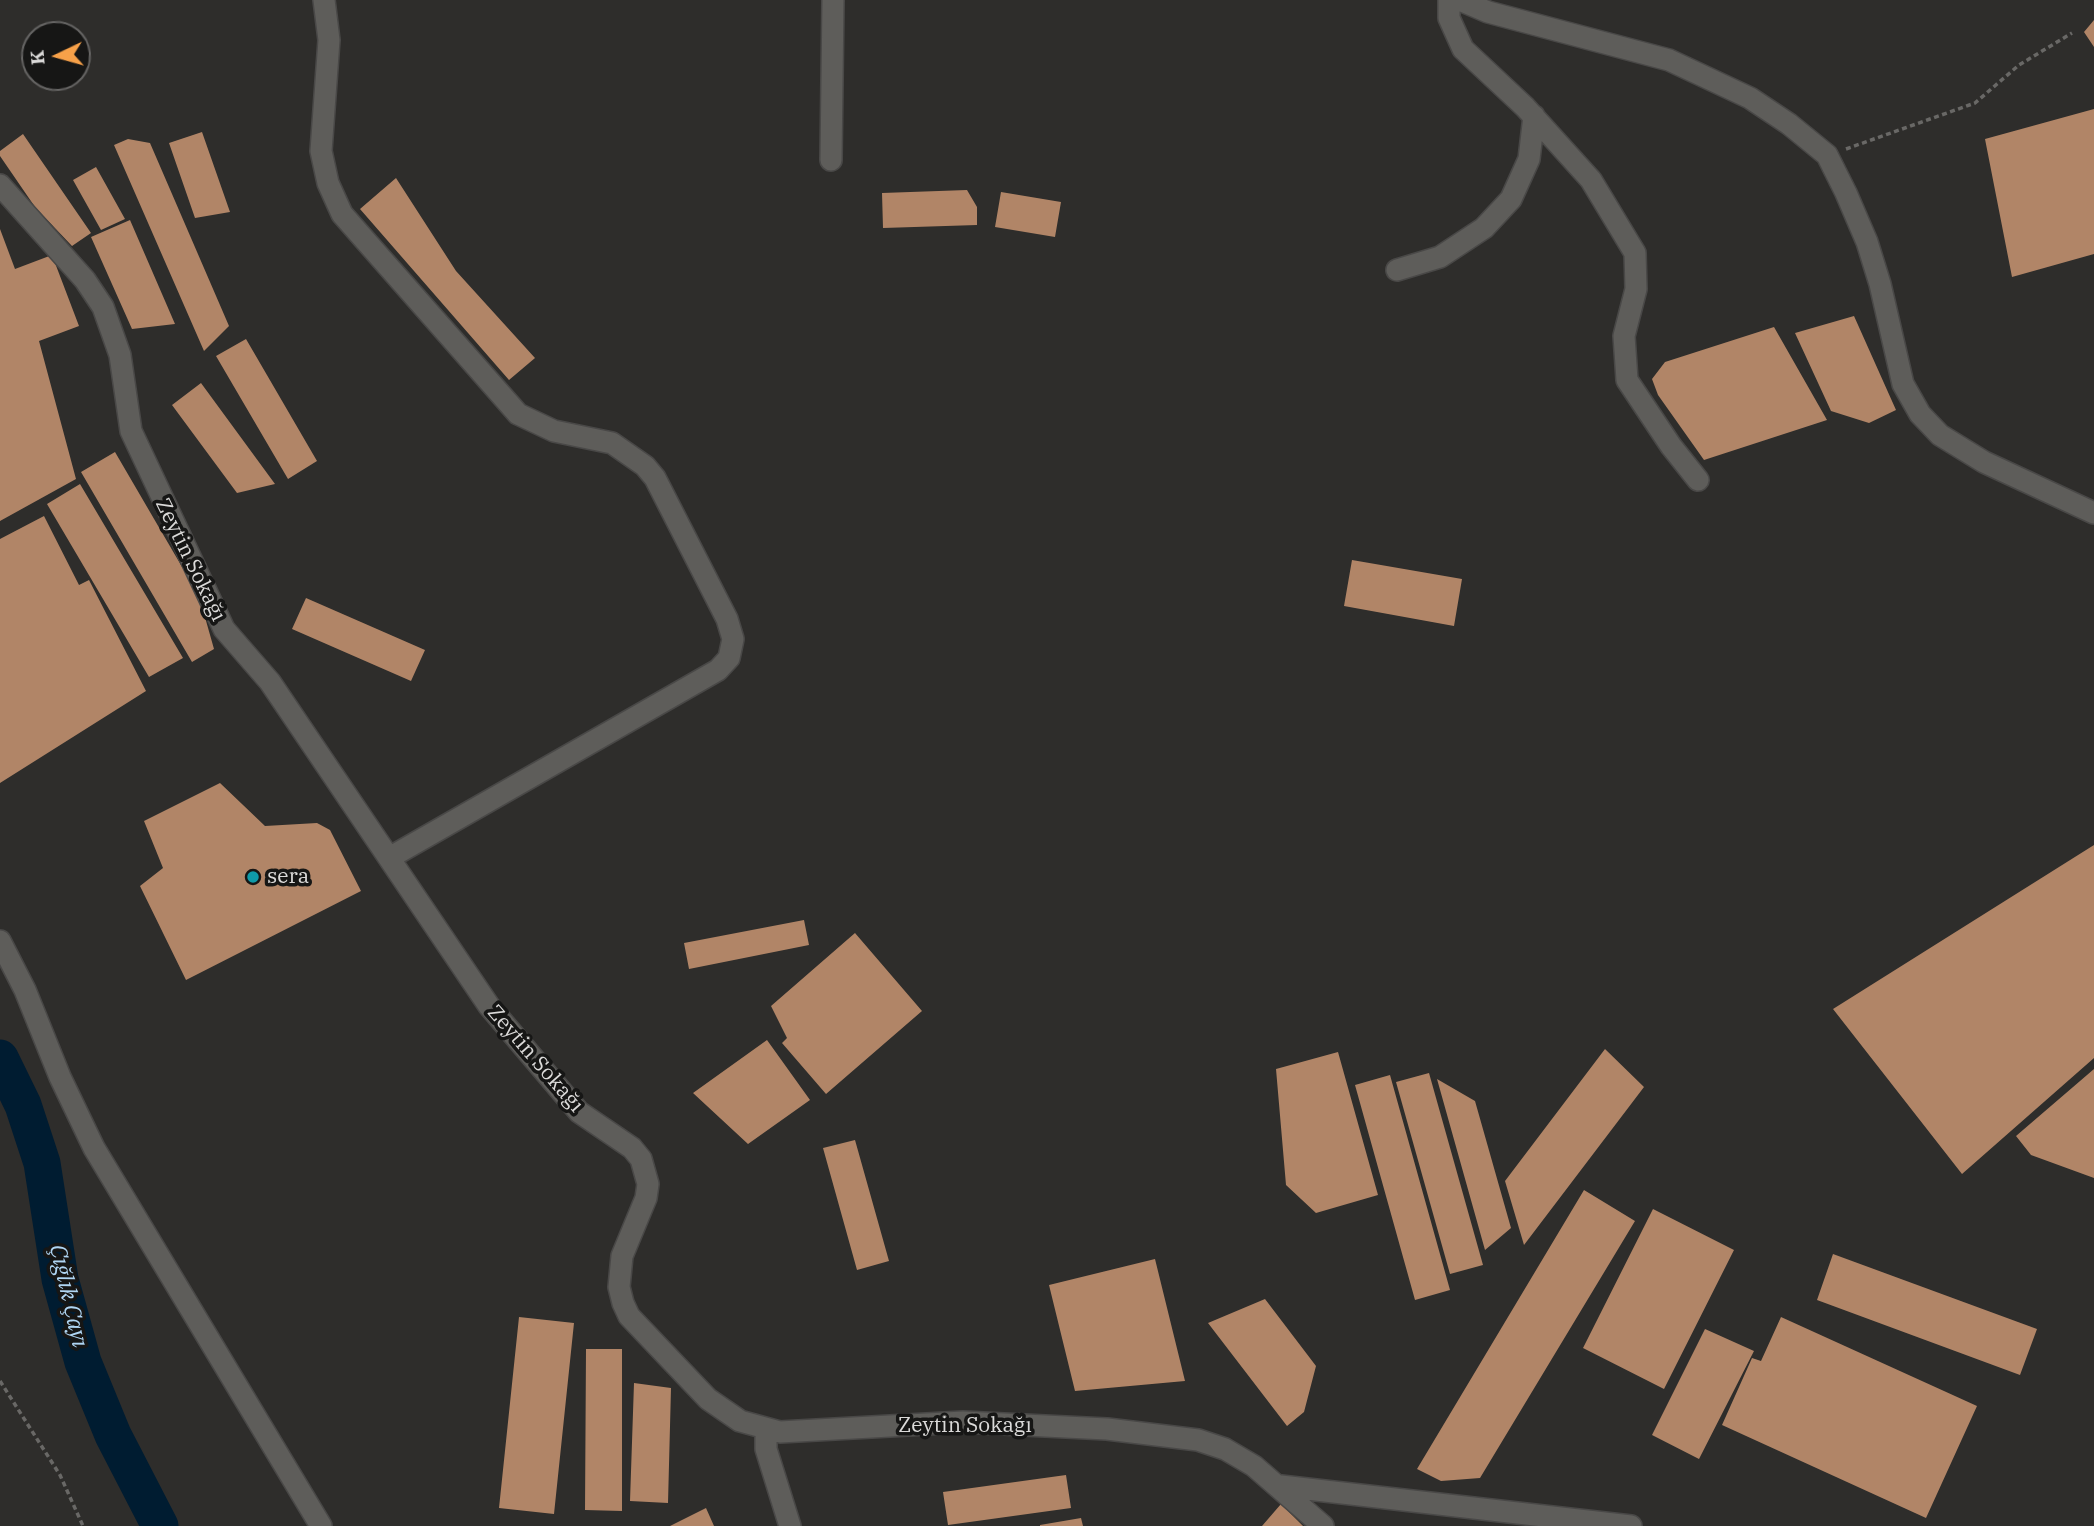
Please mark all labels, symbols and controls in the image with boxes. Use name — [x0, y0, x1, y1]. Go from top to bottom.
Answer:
north arrow — [21, 21, 91, 91]
text: K — [24, 49, 50, 66]
street label: Zeytin Sokağı — [149, 494, 231, 626]
place label: sera — [267, 864, 309, 890]
marker: sera — [245, 869, 261, 885]
street label: Zeytin Sokağı — [482, 1000, 588, 1118]
water label: Çığlık Çayı — [43, 1242, 93, 1350]
street label: Zeytin Sokağı — [898, 1413, 1032, 1439]

